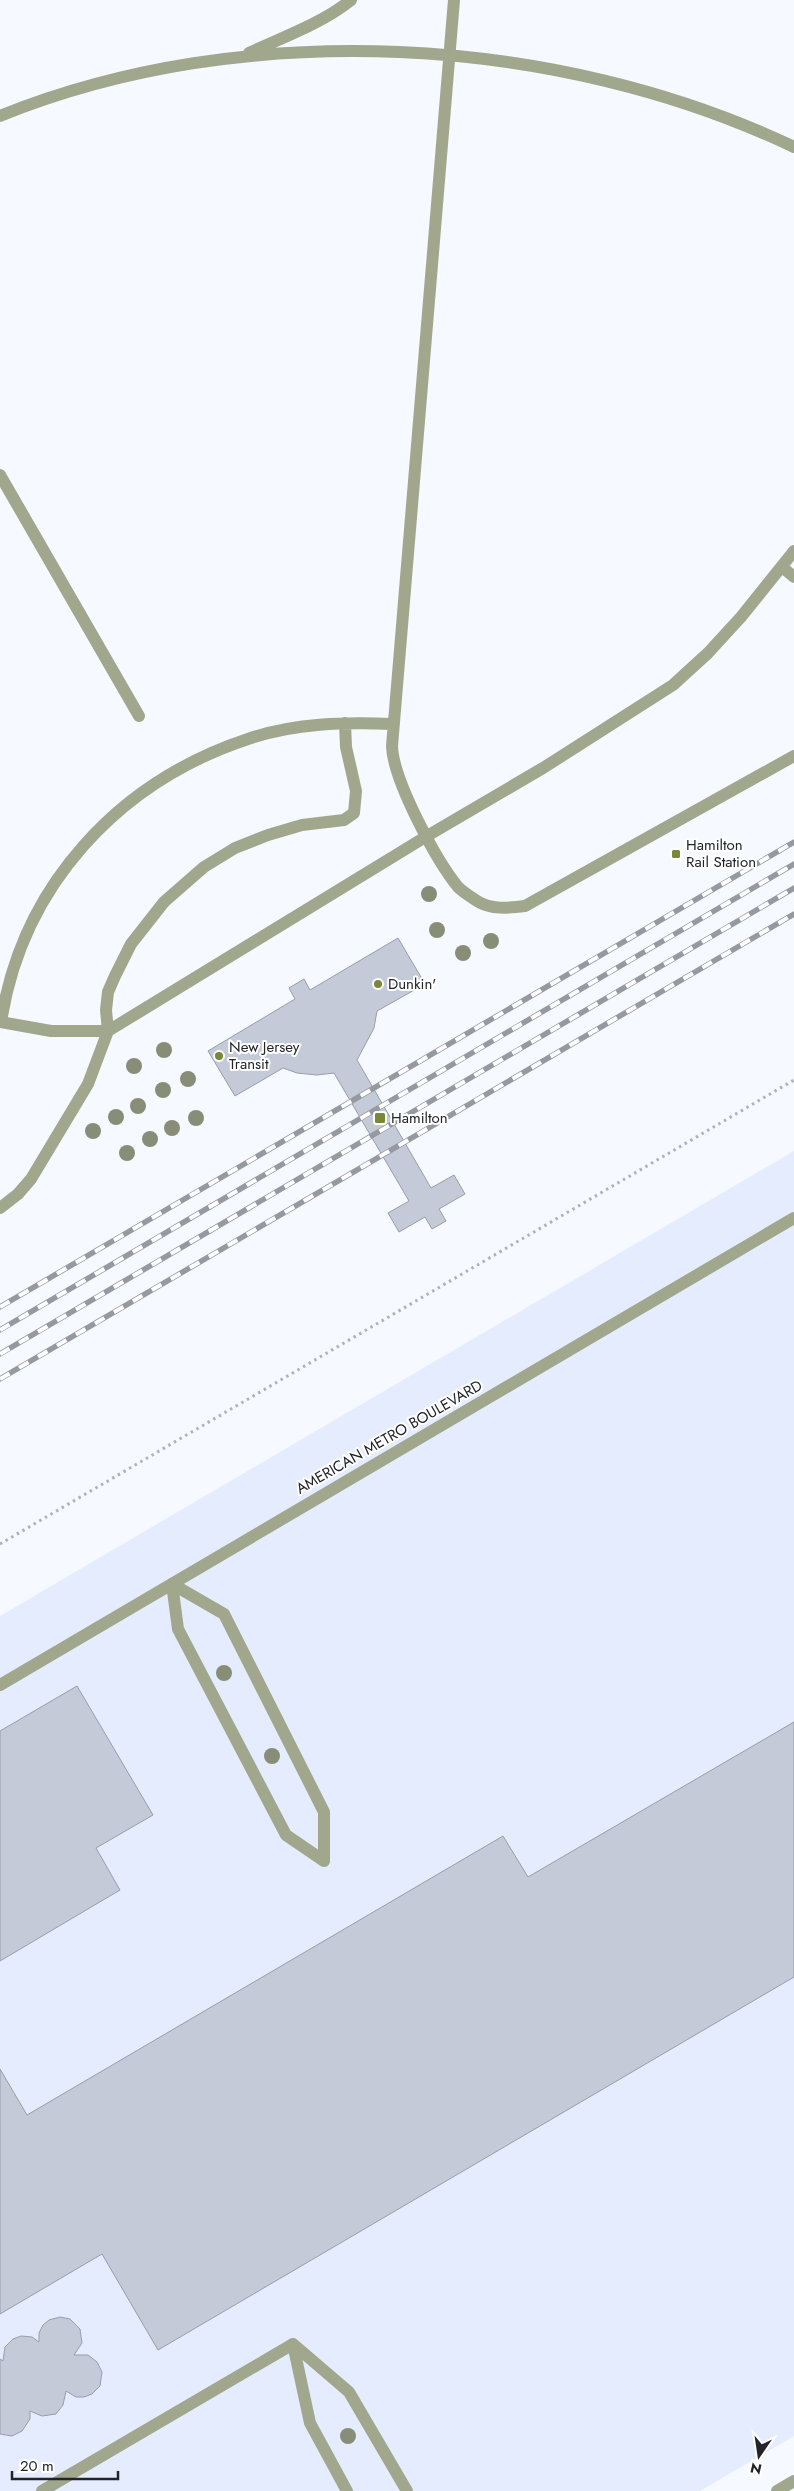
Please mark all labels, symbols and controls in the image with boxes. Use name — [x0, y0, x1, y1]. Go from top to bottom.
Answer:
place label: Hamilton Rail Station — [686, 834, 756, 873]
marker: Hamilton Rail Station — [670, 848, 682, 860]
place label: Dunkin' — [388, 973, 436, 995]
marker: Dunkin' — [372, 978, 384, 990]
place label: New Jersey Transit — [229, 1036, 300, 1075]
marker: New Jersey Transit — [213, 1050, 225, 1062]
place label: Hamilton — [391, 1107, 448, 1129]
marker: Hamilton — [373, 1111, 387, 1125]
street label: AMERICAN METRO BOULEVARD — [292, 1374, 486, 1500]
north arrow — [734, 2431, 784, 2481]
scale bar — [12, 2448, 119, 2480]
text: 20 m — [20, 2455, 54, 2477]
text: N — [748, 2458, 764, 2480]

